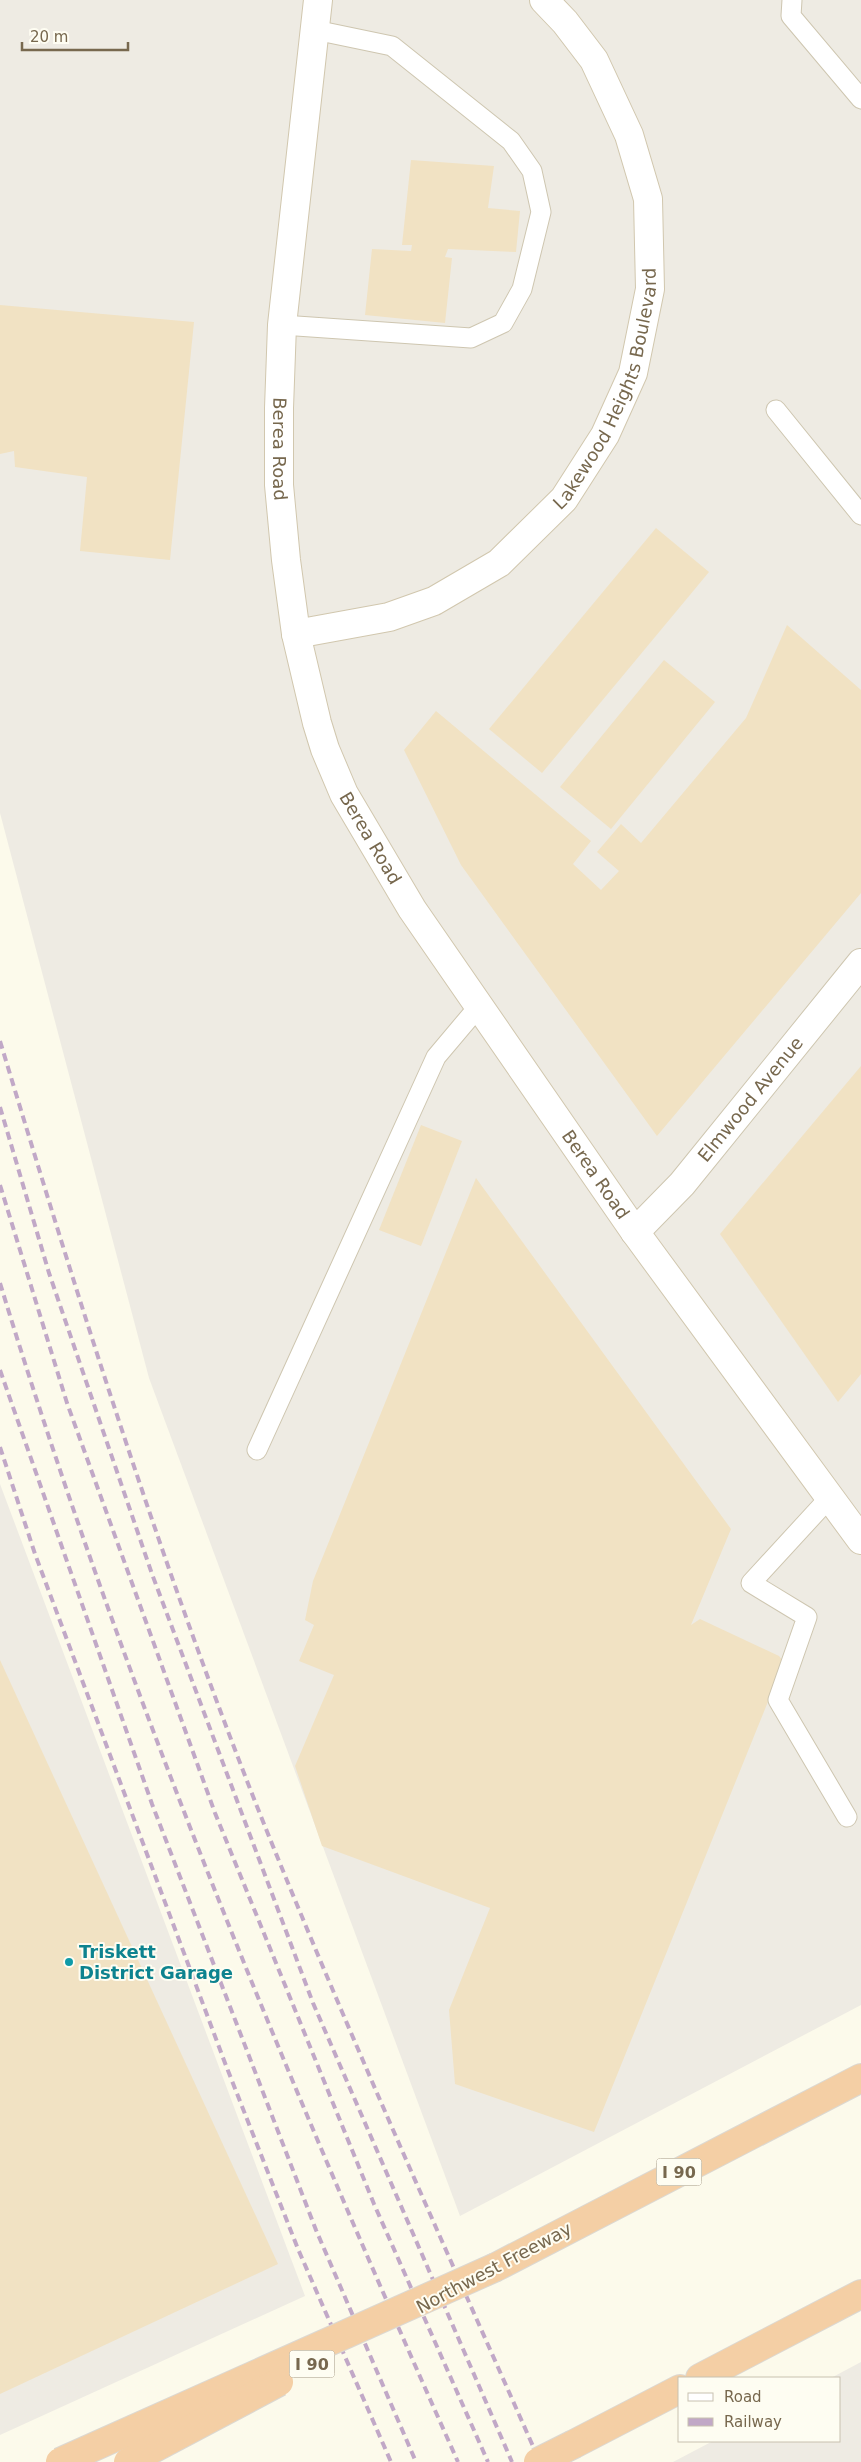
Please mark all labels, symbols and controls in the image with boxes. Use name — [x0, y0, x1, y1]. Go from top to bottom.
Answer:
scale bar — [22, 20, 129, 52]
text: 20 m — [30, 28, 68, 46]
street label: Lakewood Heights Boulevard — [549, 267, 660, 514]
street label: Berea Road — [269, 397, 291, 502]
street label: Berea Road — [335, 788, 406, 888]
street label: Elmwood Avenue — [693, 1032, 807, 1166]
street label: Berea Road — [558, 1126, 634, 1223]
place label: Triskett District Garage — [79, 1941, 233, 1983]
marker: Triskett District Garage — [63, 1956, 75, 1968]
road number: I 90 — [656, 2158, 702, 2186]
street label: Northwest Freeway — [413, 2218, 575, 2317]
road number: I 90 — [290, 2350, 334, 2378]
legend — [678, 2377, 841, 2442]
text: Road — [724, 2388, 762, 2406]
text: Railway — [724, 2413, 782, 2431]

